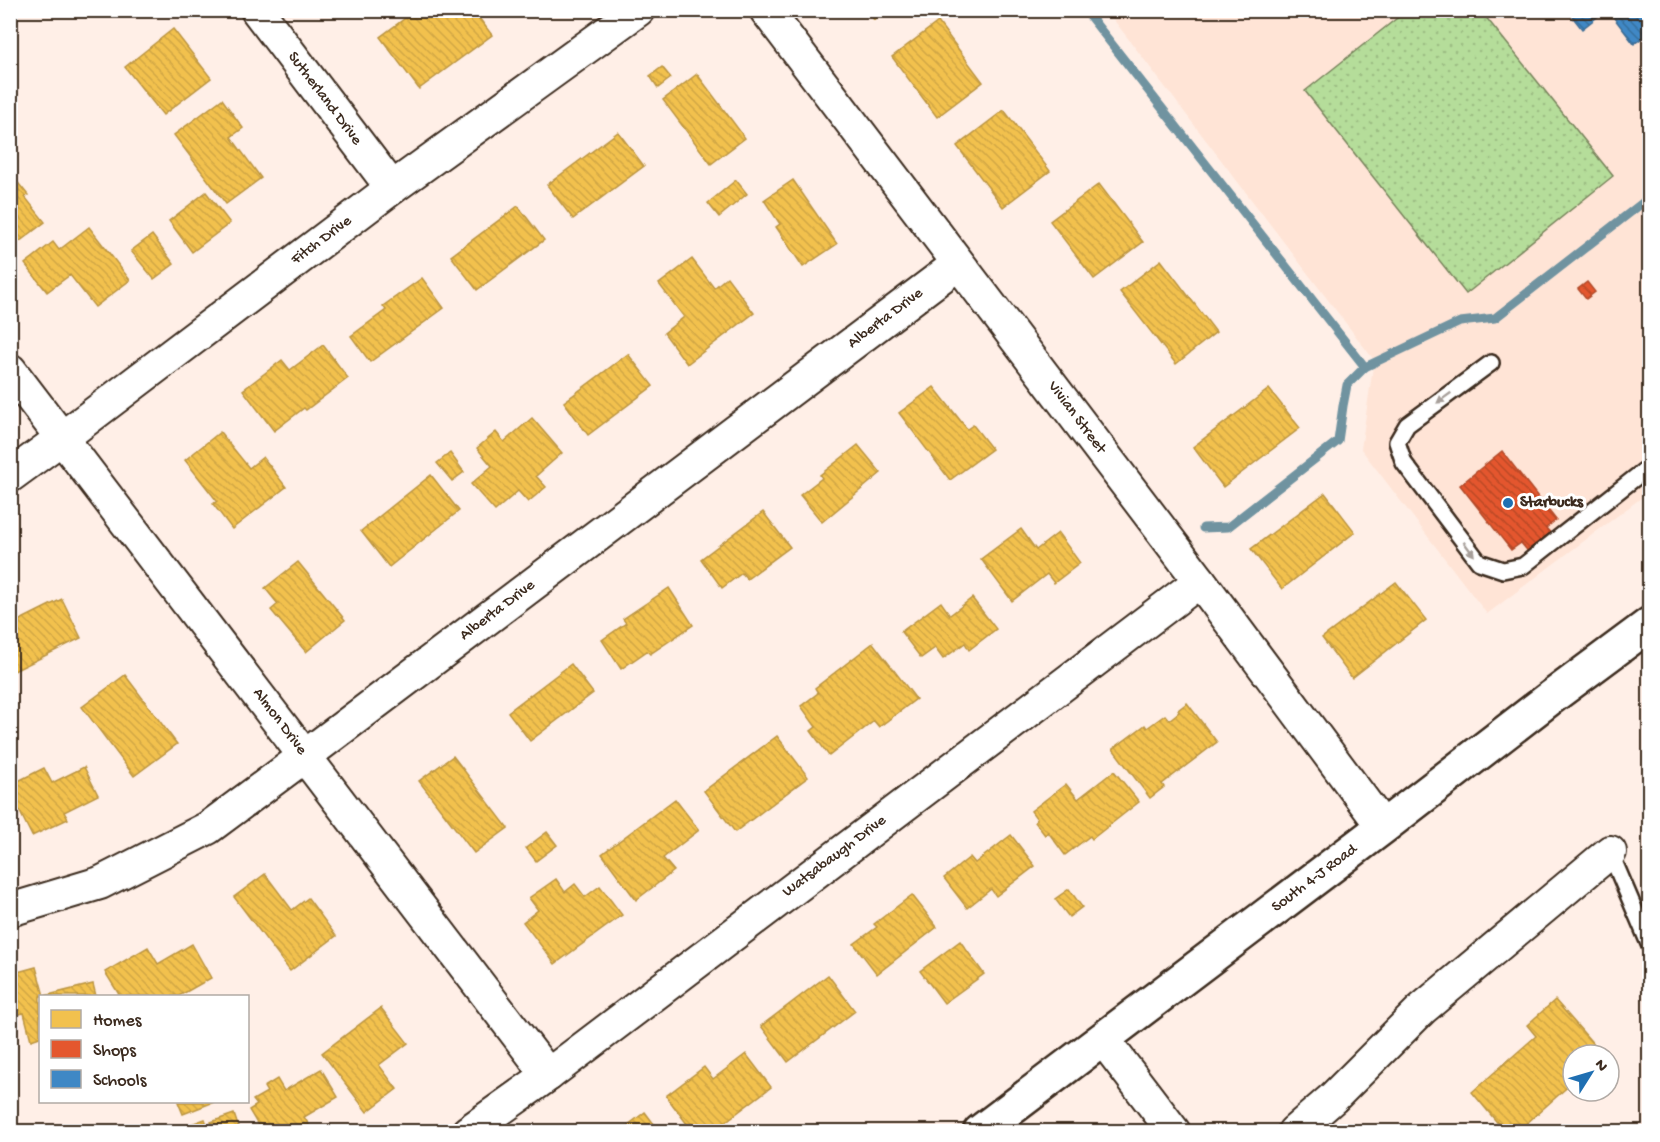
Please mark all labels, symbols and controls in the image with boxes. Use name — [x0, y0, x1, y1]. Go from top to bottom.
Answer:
street label: Sutherland Drive — [283, 49, 366, 150]
street label: Fitch Drive — [287, 212, 357, 271]
street label: Alberta Drive — [845, 284, 928, 353]
street label: Vivian Street — [1042, 377, 1110, 459]
one-way arrow — [1437, 392, 1453, 404]
place label: Starbucks — [1520, 494, 1584, 513]
marker: Starbucks — [1501, 496, 1515, 510]
one-way arrow — [1462, 541, 1474, 556]
street label: Alberta Drive — [457, 576, 540, 645]
street label: Almon Drive — [248, 685, 311, 760]
street label: Watsabaugh Drive — [779, 811, 891, 902]
street label: South 4-J Road — [1269, 840, 1363, 917]
legend — [39, 995, 249, 1103]
text: Homes — [93, 1011, 143, 1032]
text: Shops — [93, 1041, 137, 1062]
north arrow — [1561, 1043, 1621, 1103]
text: N — [1589, 1056, 1611, 1076]
text: Schools — [93, 1071, 148, 1092]

